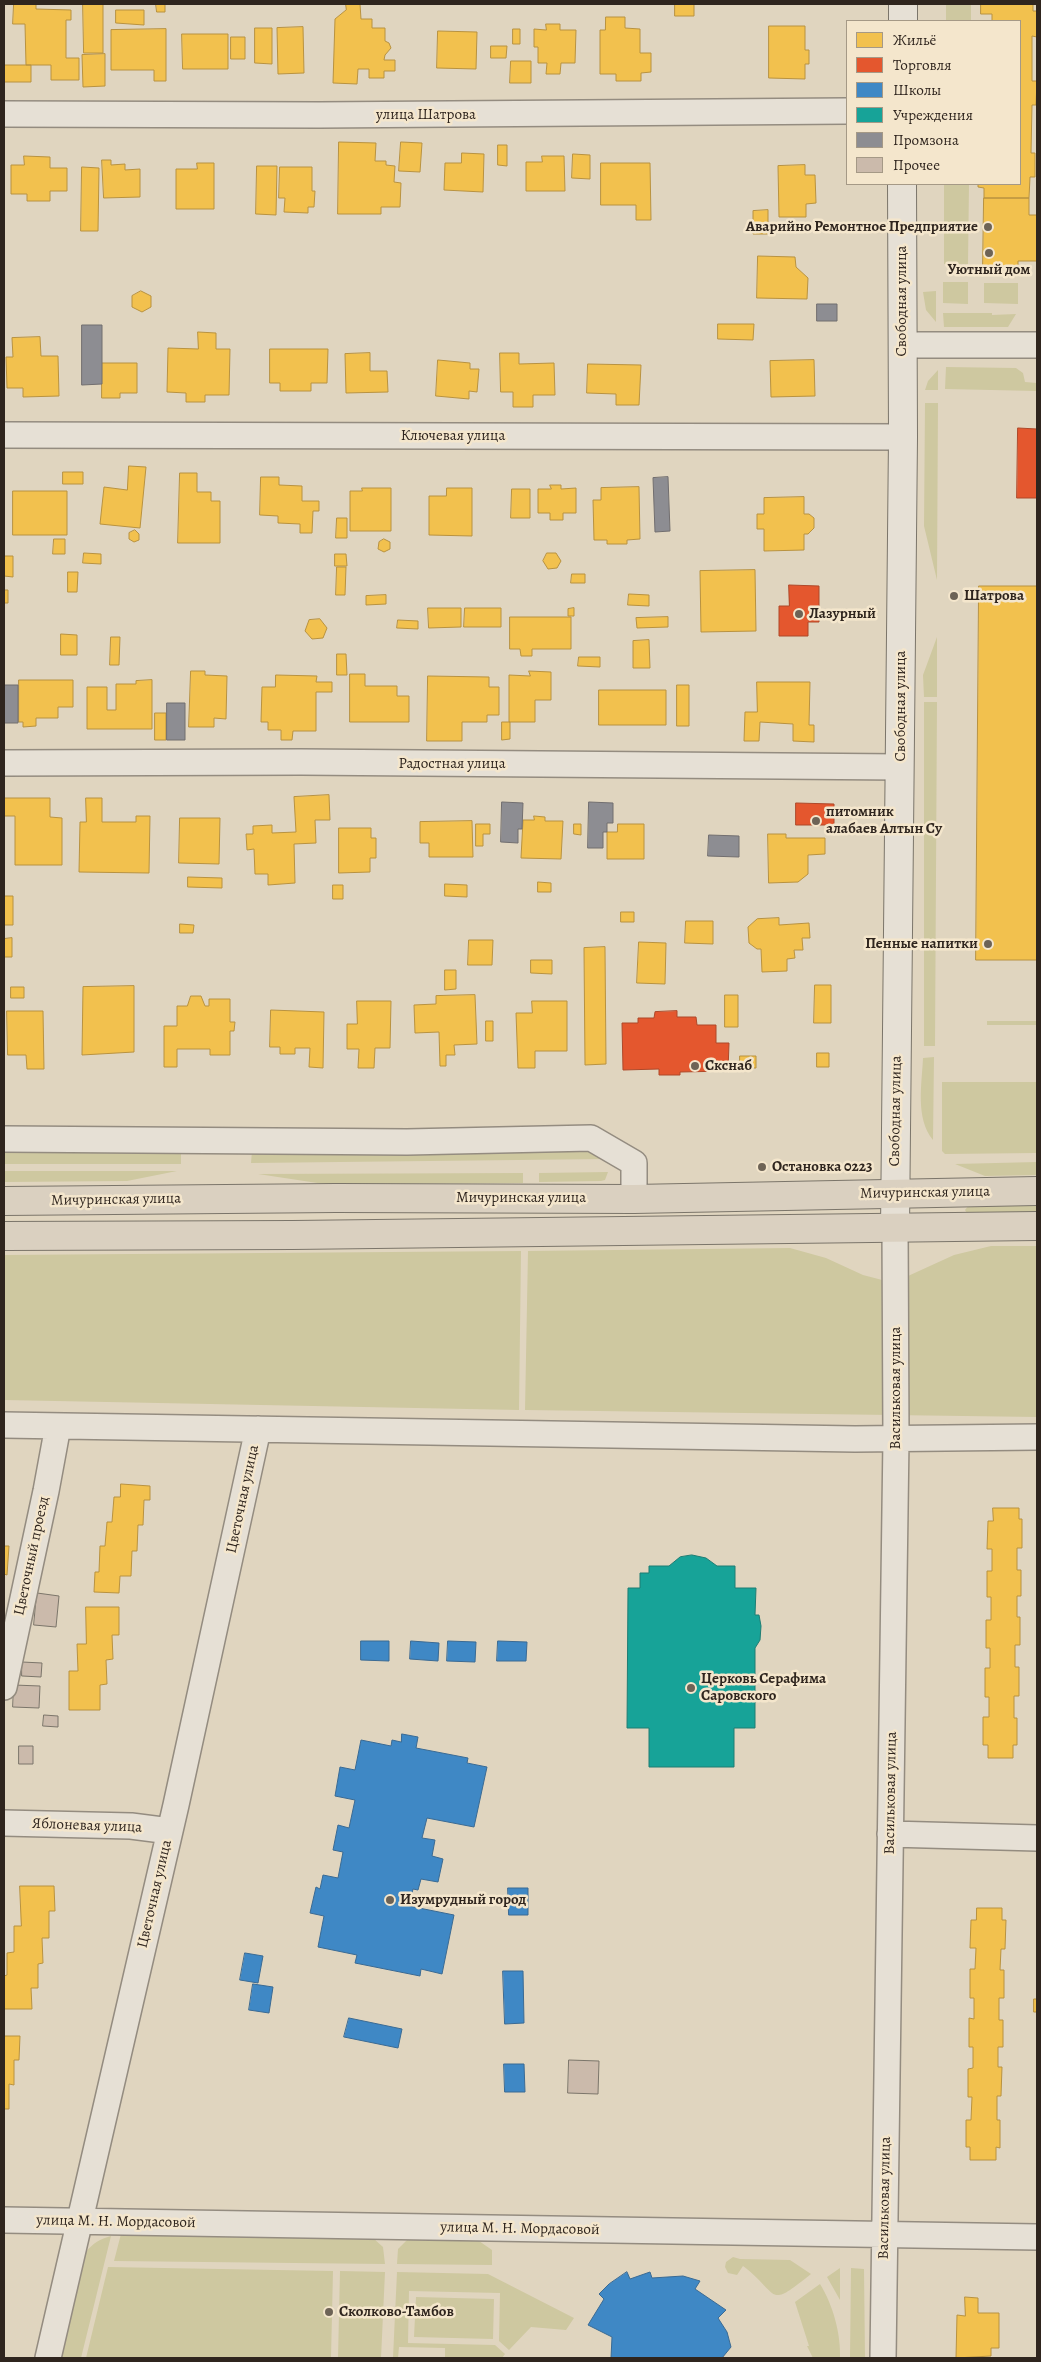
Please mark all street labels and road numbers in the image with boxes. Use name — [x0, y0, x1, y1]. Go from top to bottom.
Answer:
street label: улица Шатрова — [376, 106, 476, 124]
street label: Свободная улица — [893, 246, 911, 356]
street label: Ключевая улица — [401, 427, 505, 445]
street label: Свободная улица — [892, 651, 910, 761]
street label: Радостная улица — [398, 755, 506, 773]
street label: Свободная улица — [886, 1055, 906, 1167]
street label: Мичуринская улица — [860, 1183, 990, 1203]
street label: Мичуринская улица — [456, 1189, 586, 1207]
street label: Мичуринская улица — [51, 1190, 181, 1210]
street label: Васильковая улица — [887, 1327, 905, 1449]
street label: Цветочная улица — [223, 1443, 263, 1555]
street label: Цветочный проезд — [11, 1495, 53, 1617]
street label: Васильковая улица — [881, 1731, 901, 1855]
street label: Яблоневая улица — [32, 1815, 142, 1837]
street label: Цветочная улица — [134, 1838, 176, 1950]
street label: Васильковая улица — [875, 2136, 895, 2260]
street label: улица М. Н. Мордасовой — [36, 2212, 196, 2232]
street label: улица М. Н. Мордасовой — [440, 2219, 600, 2239]

